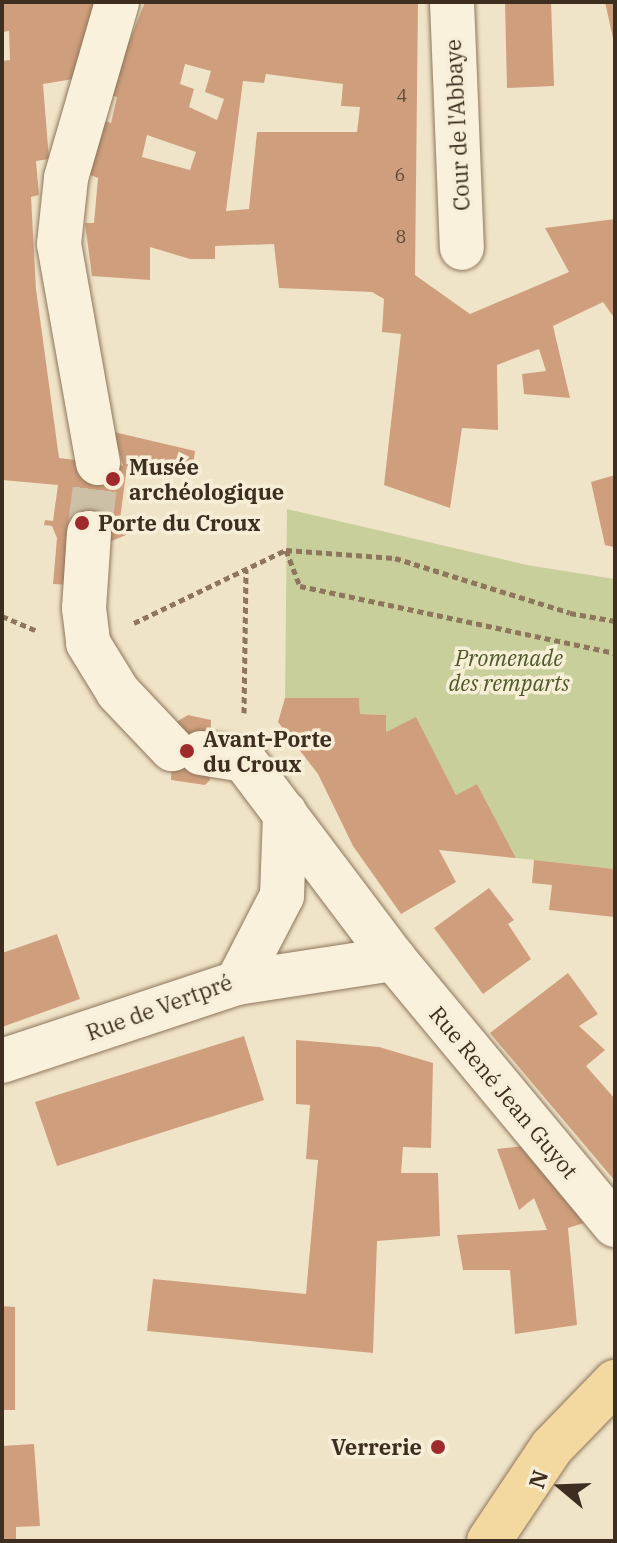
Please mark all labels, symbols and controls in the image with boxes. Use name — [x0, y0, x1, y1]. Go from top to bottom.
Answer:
street label: Cour de l'Abbaye — [439, 38, 475, 212]
house number: 4 — [397, 85, 407, 107]
house number: 6 — [395, 164, 405, 186]
house number: 8 — [396, 226, 406, 248]
place label: Musée archéologique — [129, 453, 284, 504]
marker: Musée archéologique — [104, 470, 122, 488]
place label: Porte du Croux — [98, 510, 261, 536]
marker: Porte du Croux — [73, 514, 91, 532]
park label: Promenade des remparts — [448, 644, 570, 696]
place label: Avant-Porte du Croux — [203, 725, 332, 776]
marker: Avant-Porte du Croux — [178, 742, 196, 760]
street label: Rue de Vertpré — [82, 968, 236, 1046]
street label: Rue René Jean Guyot — [424, 1001, 584, 1183]
place label: Verrerie — [331, 1434, 422, 1460]
marker: Verrerie — [429, 1438, 447, 1456]
north arrow — [521, 1447, 601, 1527]
text: N — [521, 1466, 554, 1492]

